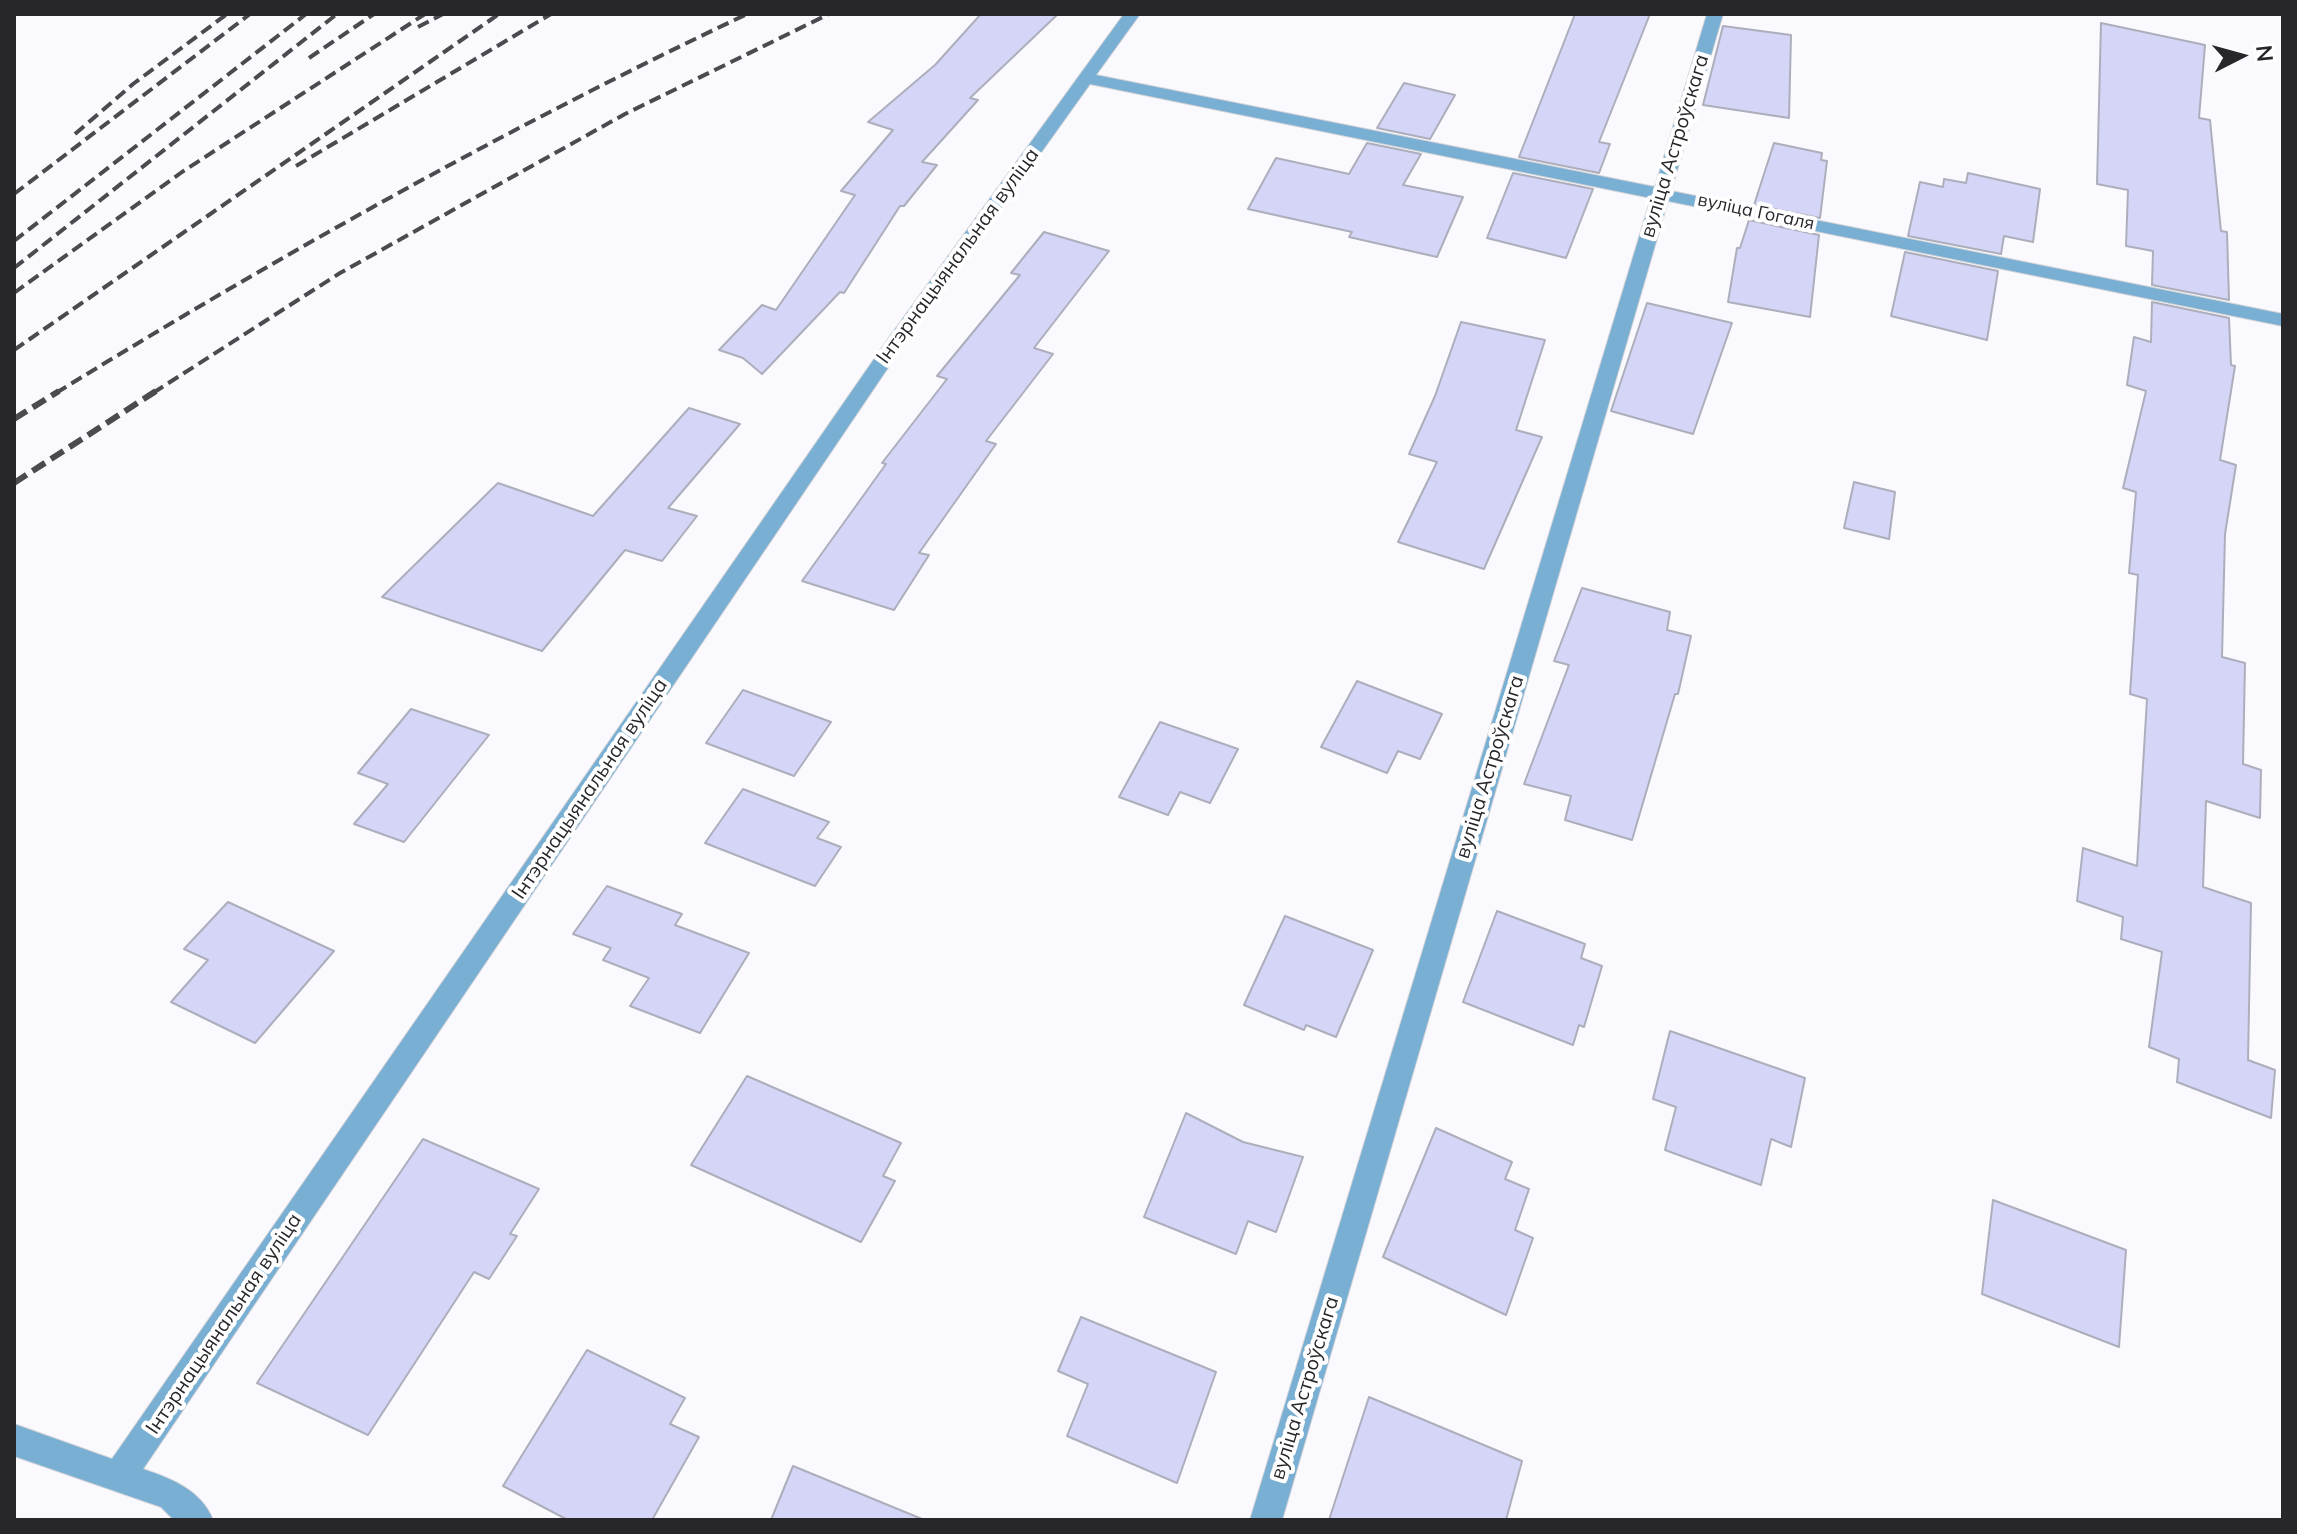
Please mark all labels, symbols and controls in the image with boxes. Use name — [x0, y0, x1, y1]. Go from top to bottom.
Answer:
north arrow — [2201, 16, 2281, 96]
text: N — [2250, 44, 2280, 63]
street label: вуліца Астроўскага — [1636, 52, 1714, 240]
street label: Інтэрнацыянальная вуліца — [872, 143, 1044, 369]
street label: вуліца Гогаля — [1696, 189, 1816, 235]
street label: вуліца Астроўскага — [1451, 673, 1529, 861]
street label: Інтэрнацыянальная вуліца — [507, 674, 673, 904]
street label: Інтэрнацыянальная вуліца — [141, 1209, 307, 1439]
street label: вуліца Астроўскага — [1266, 1294, 1344, 1482]

